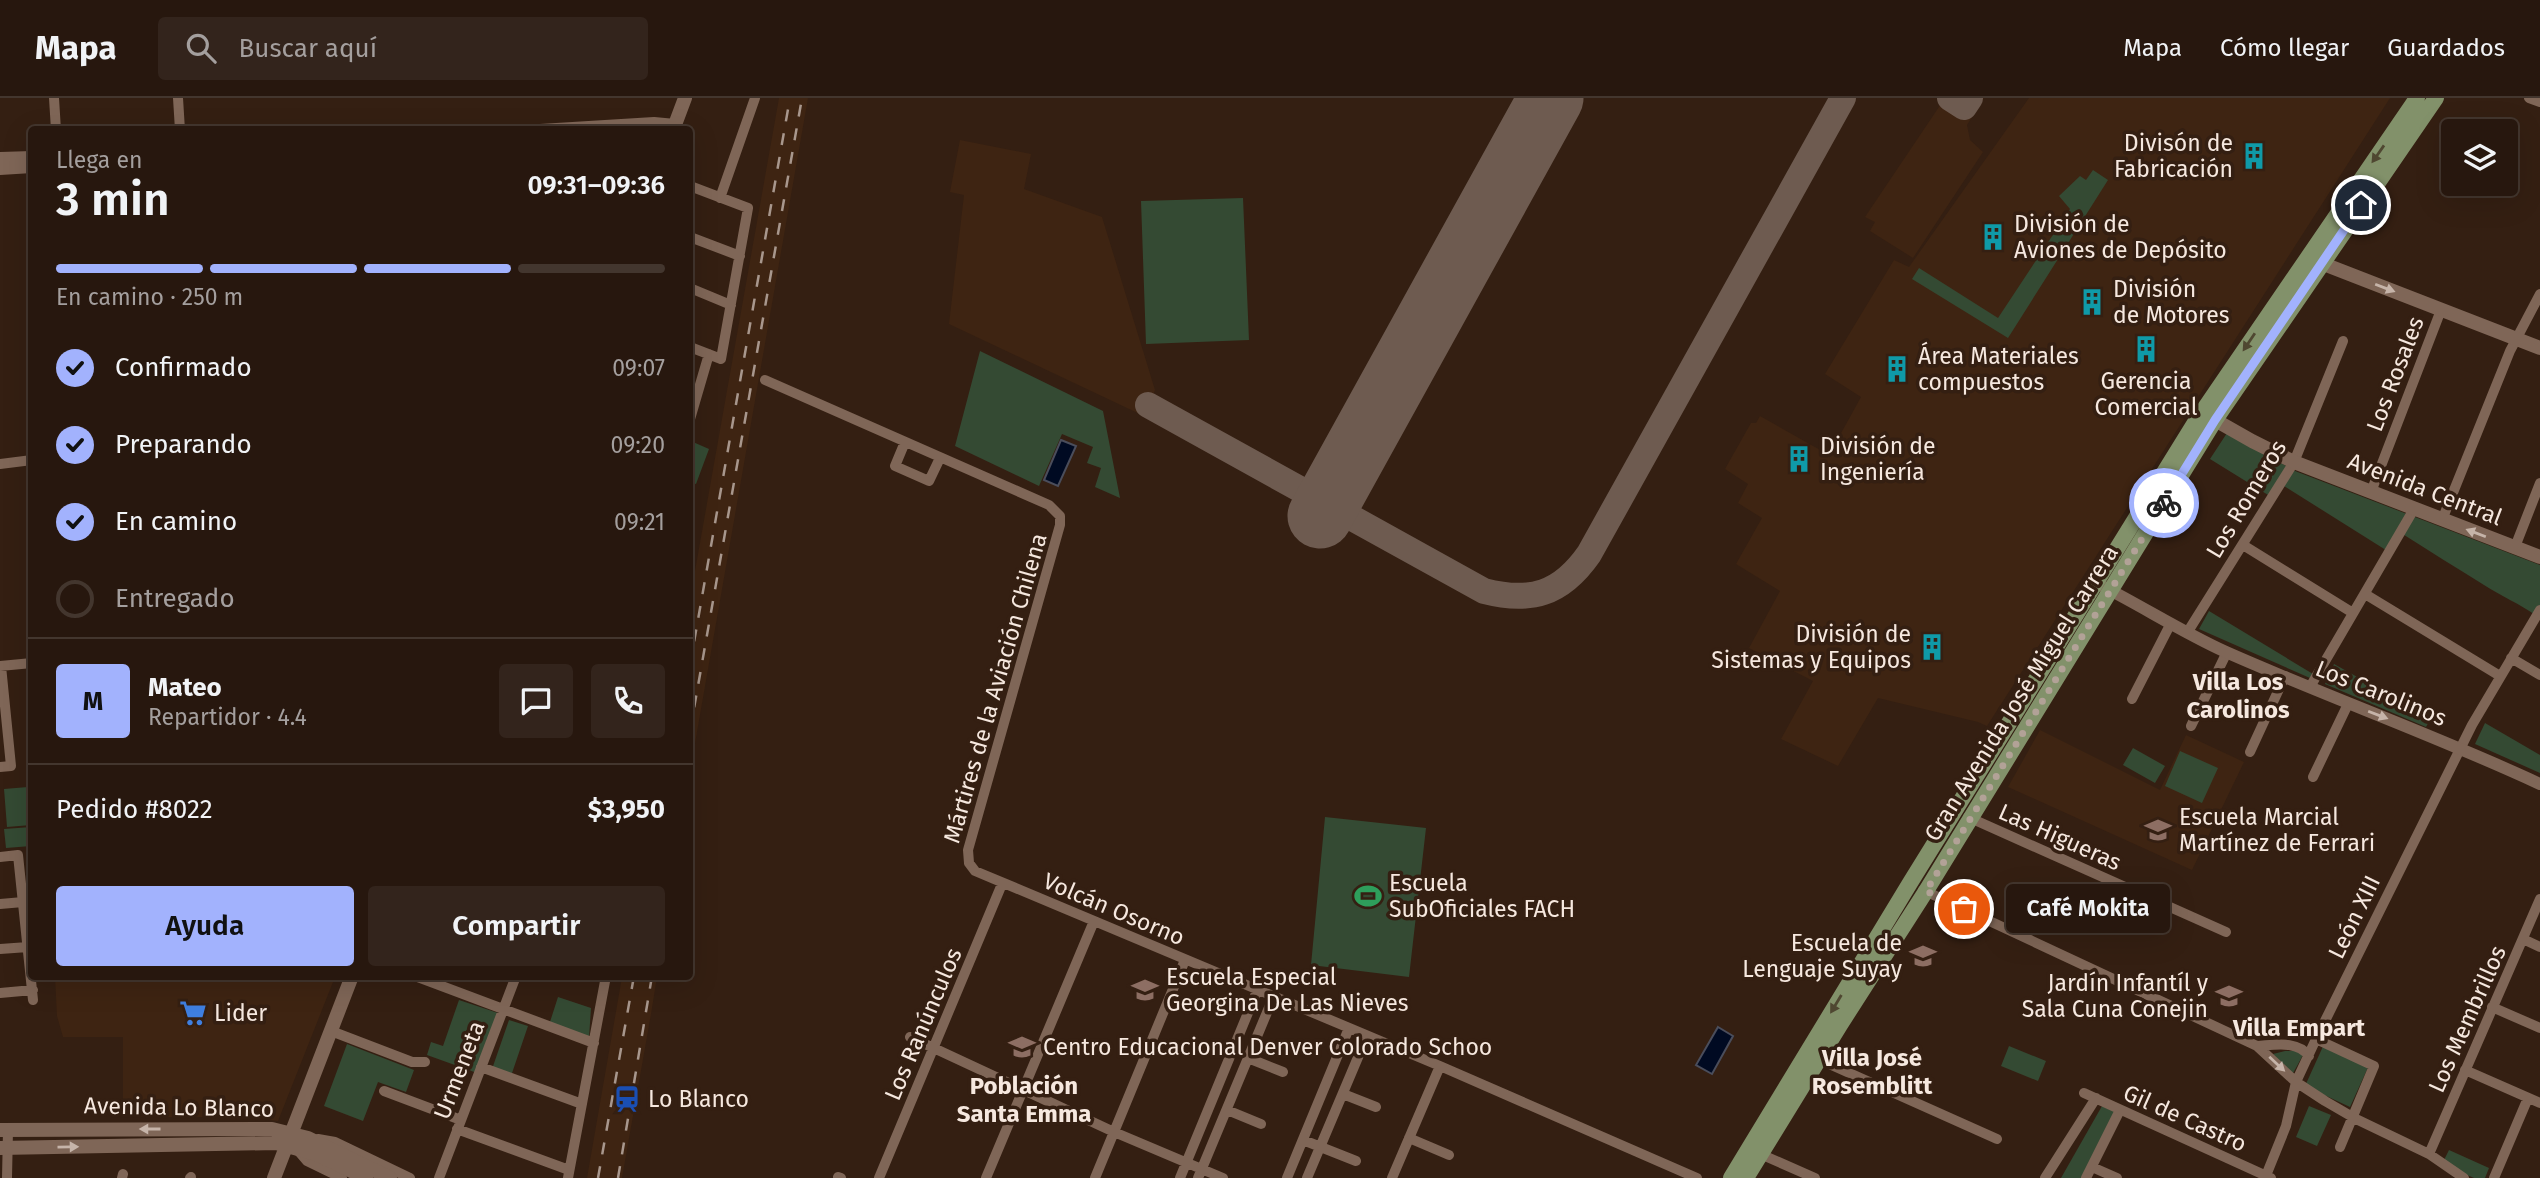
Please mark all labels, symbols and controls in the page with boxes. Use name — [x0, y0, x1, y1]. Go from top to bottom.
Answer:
search box — [158, 17, 648, 80]
text: Mapa — [35, 28, 116, 68]
icon: search — [182, 29, 220, 67]
text: Buscar aquí — [238, 33, 377, 64]
text: Mapa — [2123, 34, 2182, 62]
text: Cómo llegar — [2220, 34, 2349, 62]
text: Guardados — [2387, 34, 2505, 62]
map controls — [2441, 119, 2518, 196]
button: layers — [2441, 119, 2518, 196]
place label: Divisón de Fabricación — [2114, 129, 2233, 183]
building icon: Divisón de Fabricación — [2239, 141, 2269, 171]
one-way arrow — [2371, 145, 2385, 163]
text: Llega en — [56, 146, 142, 174]
text: 09:31–09:36 — [527, 170, 665, 201]
text: 3 min — [56, 172, 170, 227]
pin — [2331, 175, 2391, 235]
icon: home — [2342, 186, 2380, 224]
place label: División de Aviones de Depósito — [2014, 210, 2227, 264]
building icon: División de Aviones de Depósito — [1978, 222, 2008, 252]
place label: División de Motores — [2113, 275, 2230, 329]
one-way arrow — [2375, 282, 2396, 293]
text: En camino · 250 m — [56, 283, 243, 311]
building icon: División de Motores — [2077, 287, 2107, 317]
street label: Los Rosales — [2360, 313, 2430, 435]
one-way arrow — [2242, 333, 2256, 351]
building icon: Gerencia Comercial — [2131, 334, 2161, 364]
place label: Área Materiales compuestos — [1918, 341, 2079, 396]
icon: check — [56, 349, 94, 387]
text: Confirmado — [115, 352, 252, 383]
text: 09:07 — [612, 354, 665, 382]
building icon: Área Materiales compuestos — [1882, 354, 1912, 384]
place label: Gerencia Comercial — [2095, 367, 2198, 421]
icon: check — [56, 426, 94, 464]
text: Preparando — [115, 429, 252, 460]
text: 09:20 — [611, 431, 665, 459]
place label: División de Ingeniería — [1820, 432, 1936, 486]
street label: Los Romeros — [2200, 435, 2292, 563]
building icon: División de Ingeniería — [1784, 444, 1814, 474]
street label: Avenida Central — [2344, 447, 2506, 531]
courier — [2129, 468, 2199, 538]
icon: bike — [2145, 484, 2183, 522]
icon: check — [56, 503, 94, 541]
text: En camino — [115, 506, 237, 537]
text: 09:21 — [614, 508, 665, 536]
one-way arrow — [2466, 527, 2487, 538]
street label: Mártires de la Aviación Chilena — [937, 530, 1053, 846]
street label: Gran Avenida José Miguel Carrera — [1918, 540, 2124, 846]
text: Entregado — [115, 583, 235, 614]
place label: División de Sistemas y Equipos — [1711, 620, 1911, 674]
building icon: División de Sistemas y Equipos — [1917, 632, 1947, 662]
street label: Los Carolinos — [2311, 654, 2451, 732]
button: chat — [499, 664, 573, 738]
button: phone — [591, 664, 665, 738]
district label: Villa Los Carolinos — [2187, 668, 2290, 724]
text: Mateo — [148, 672, 222, 703]
text: M — [83, 686, 103, 717]
text: Repartidor · 4.4 — [148, 703, 307, 731]
one-way arrow — [2368, 710, 2389, 721]
text: Pedido #8022 — [56, 794, 213, 825]
text: $3,950 — [588, 794, 665, 825]
street label: Las Higueras — [1994, 798, 2126, 876]
place label: Escuela Marcial Martínez de Ferrari — [2179, 803, 2375, 857]
school or university icon: Escuela Marcial Martínez de Ferrari — [2143, 815, 2173, 845]
street label: Volcán Osorno — [1039, 867, 1189, 951]
place label: Escuela SubOficiales FACH — [1389, 869, 1575, 923]
street label: León XIII — [2322, 871, 2386, 963]
pin — [1934, 879, 1994, 939]
sports icon: Escuela SubOficiales FACH — [1353, 881, 1383, 911]
callout: Café Mokita — [2006, 884, 2170, 934]
button: Ayuda — [56, 886, 354, 966]
button: Compartir — [368, 886, 665, 966]
icon: bag — [1945, 890, 1983, 928]
text: Café Mokita — [2026, 894, 2150, 922]
place label: Escuela de Lenguaje Suyay — [1742, 929, 1903, 983]
school or university icon: Escuela de Lenguaje Suyay — [1908, 941, 1938, 971]
street label: Los Membrillos — [2422, 941, 2512, 1097]
street label: Los Ranúnculos — [878, 944, 968, 1104]
place label: Escuela Especial Georgina De Las Nieves — [1166, 963, 1408, 1017]
place label: Jardín Infantíl y Sala Cuna Conejin — [2022, 969, 2209, 1023]
school or university icon: Escuela Especial Georgina De Las Nieves — [1130, 975, 1160, 1005]
school or university icon: Jardín Infantíl y Sala Cuna Conejin — [2214, 981, 2244, 1011]
one-way arrow — [1830, 995, 1843, 1014]
supermarket icon: Lider — [178, 998, 208, 1028]
place label: Lider — [214, 999, 267, 1027]
district label: Villa Empart — [2232, 1014, 2366, 1042]
street label: Urmeneta — [427, 1017, 491, 1123]
school or university icon: Centro Educacional Denver Colorado Schoo — [1007, 1032, 1037, 1062]
place label: Centro Educacional Denver Colorado Schoo — [1043, 1033, 1492, 1061]
district label: Villa José Rosemblitt — [1812, 1044, 1933, 1100]
one-way arrow — [2268, 1056, 2286, 1072]
district label: Población Santa Emma — [957, 1072, 1091, 1128]
street label: Gil de Castro — [2119, 1078, 2251, 1158]
station icon: Lo Blanco — [612, 1084, 642, 1114]
place label: Lo Blanco — [648, 1085, 749, 1113]
street label: Avenida Lo Blanco — [84, 1091, 274, 1123]
one-way arrow — [139, 1123, 161, 1135]
one-way arrow — [57, 1141, 79, 1153]

